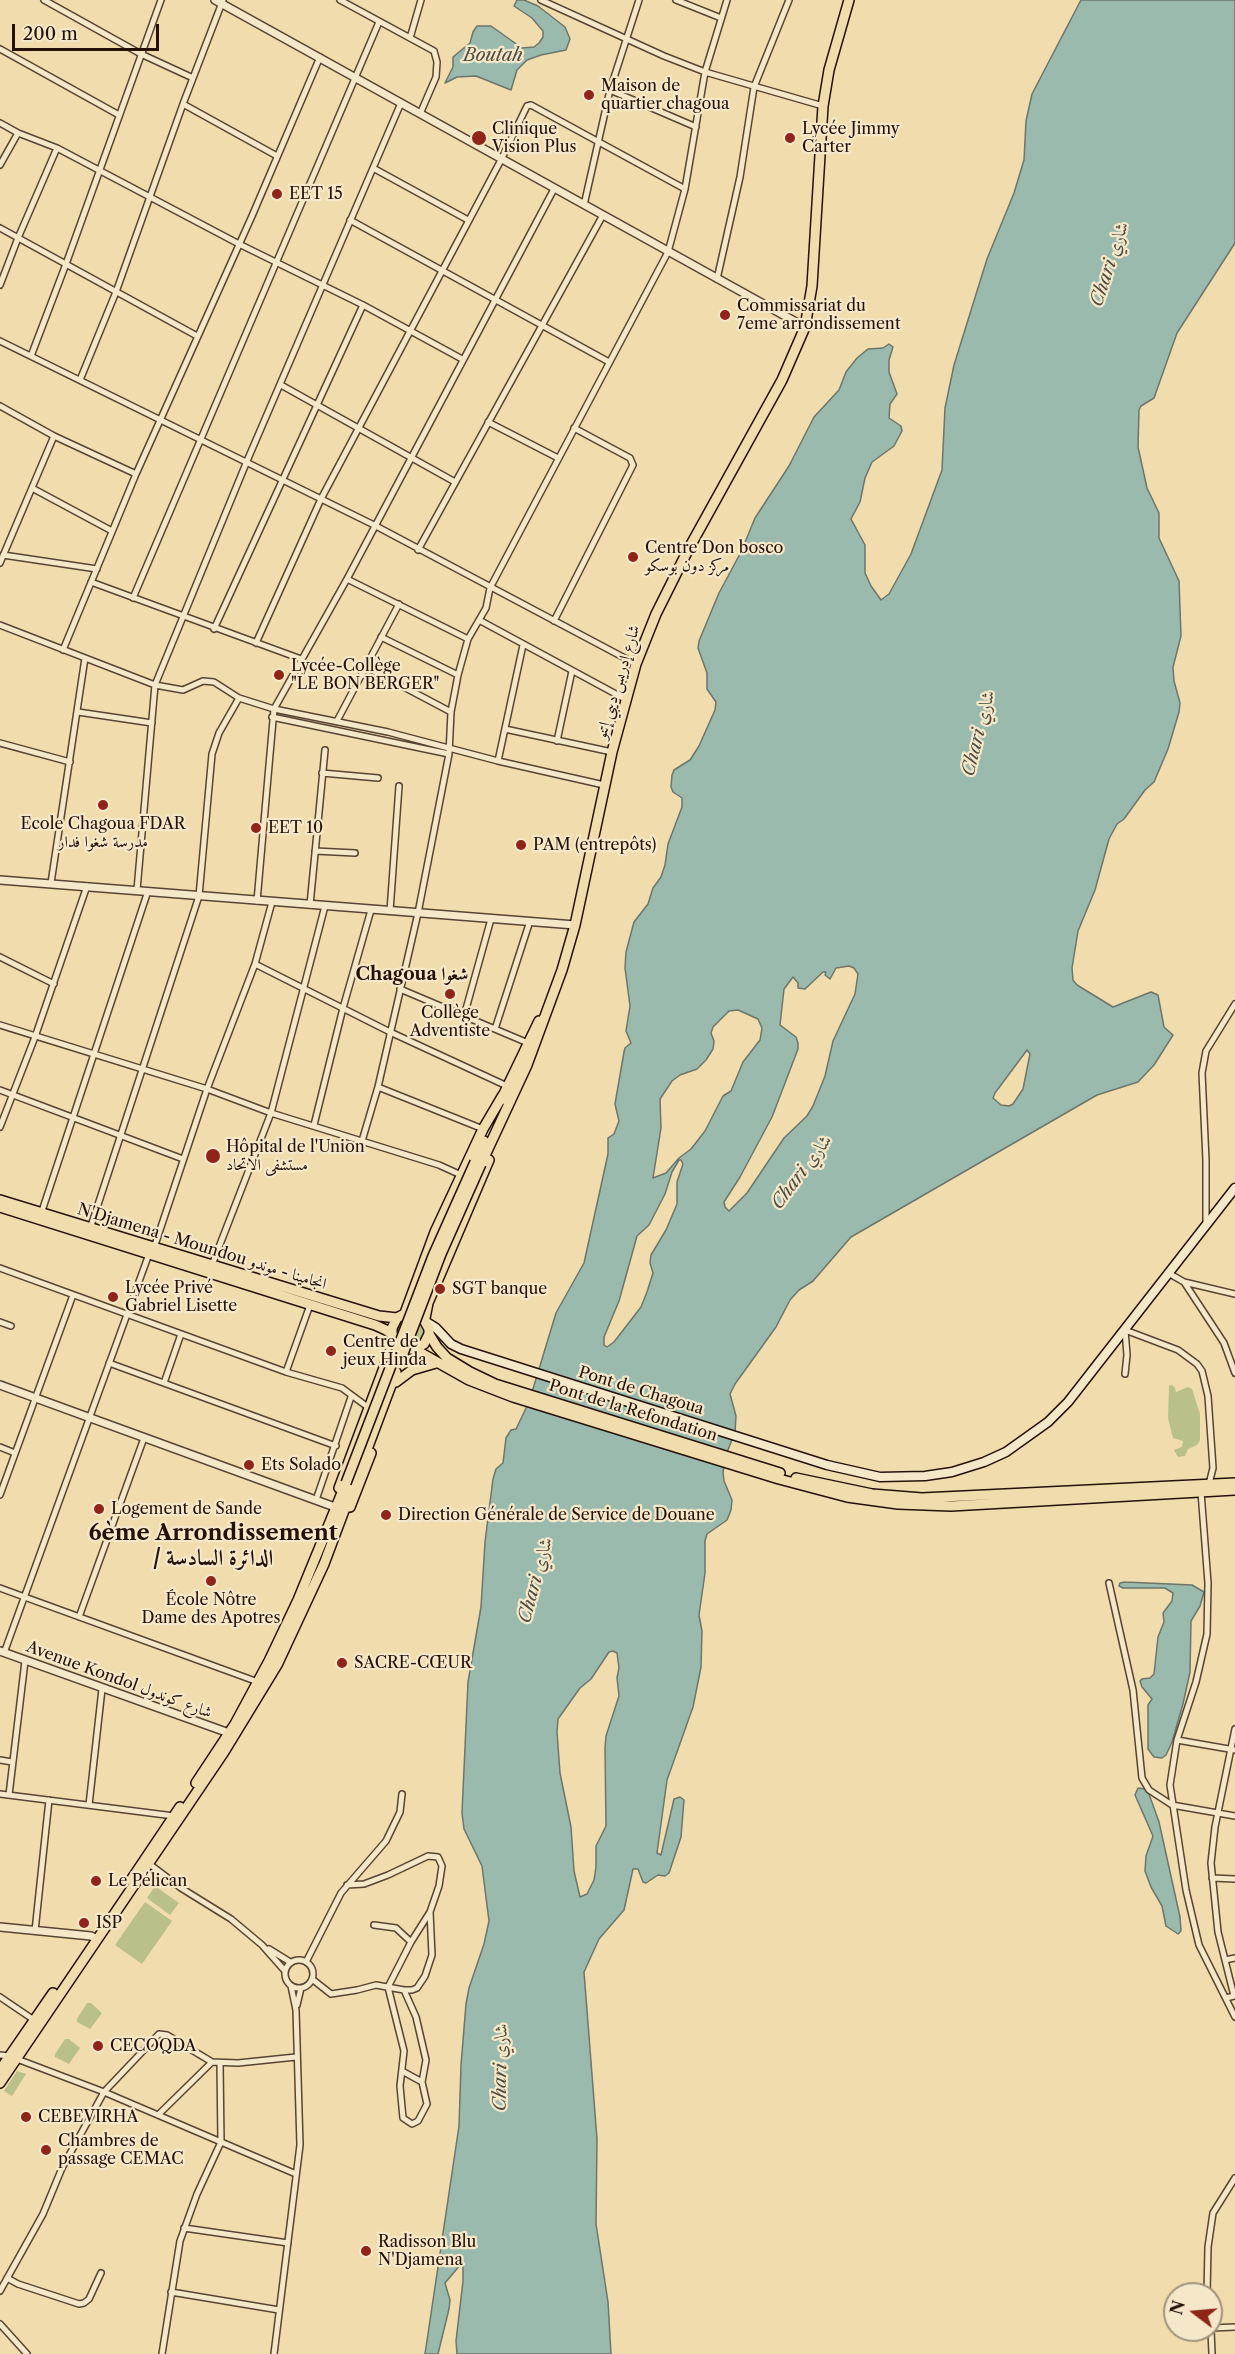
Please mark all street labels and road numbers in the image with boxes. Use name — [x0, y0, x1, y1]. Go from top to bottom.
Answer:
street label: شارع إدريس ديبي إتنو — [592, 623, 644, 741]
street label: N'Djamena - Moundou انجامينا - موندو — [75, 1200, 329, 1294]
street label: Pont de Chagoua — [576, 1363, 706, 1419]
street label: Pont de la Refondation — [547, 1376, 719, 1446]
street label: Avenue Kondol شارع كوندول — [24, 1637, 214, 1723]

